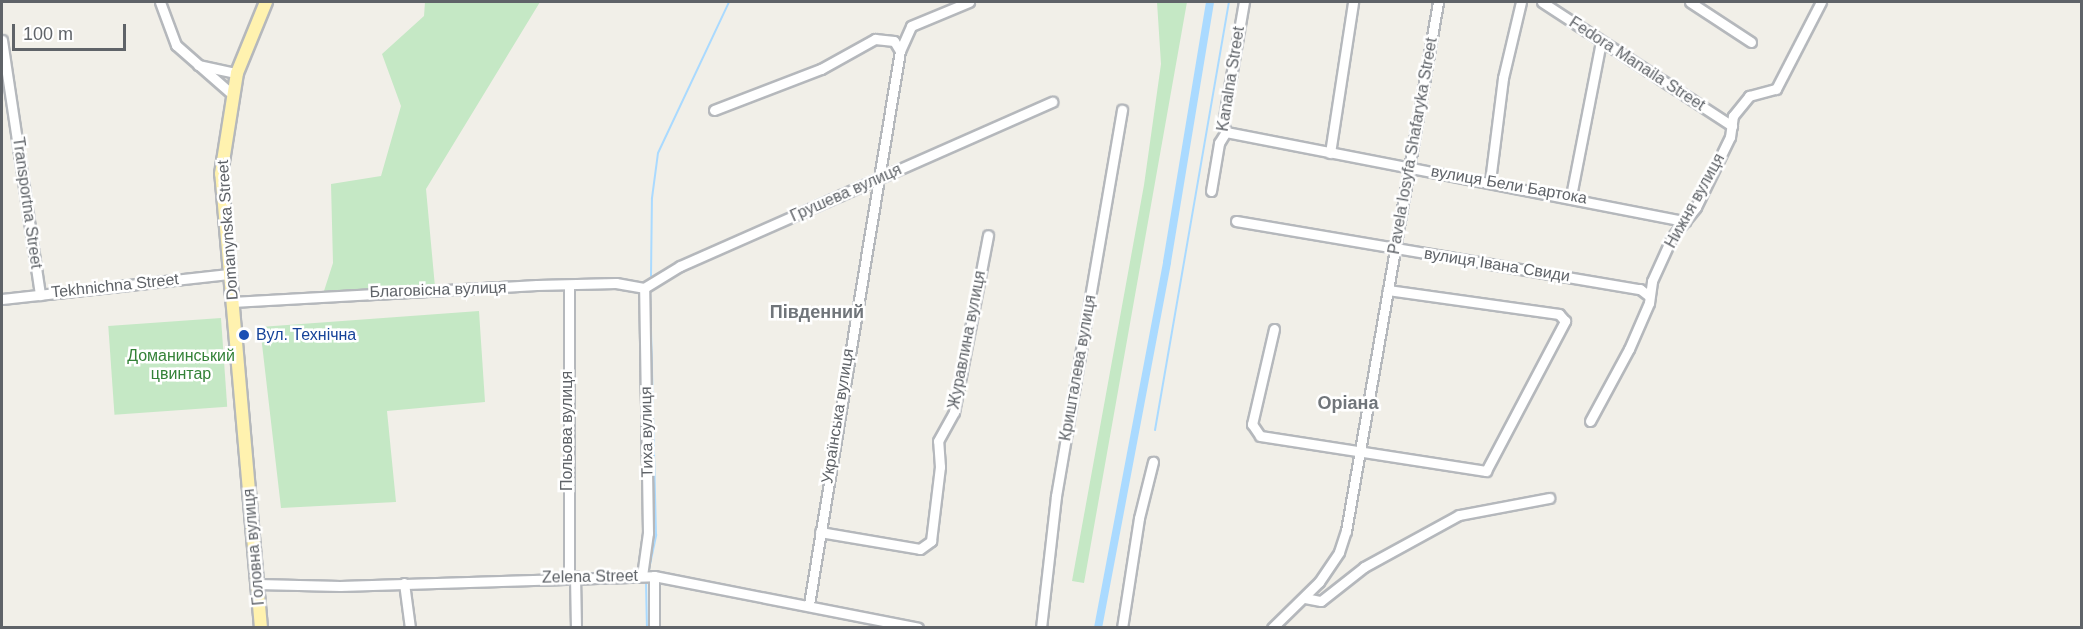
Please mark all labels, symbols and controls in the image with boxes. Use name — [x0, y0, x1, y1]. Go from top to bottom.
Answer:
scale bar — [15, 12, 129, 50]
street label: Fedora Manaila Street — [1565, 13, 1709, 115]
text: 100 m — [23, 24, 73, 44]
street label: Kanalna Street — [1213, 25, 1249, 133]
street label: Pavela Iosyfa Shafaryka Street — [1384, 36, 1442, 256]
street label: Transportna Street — [8, 136, 46, 270]
street label: Нижня вулиця — [1661, 150, 1729, 252]
street label: Domanynska Street — [214, 159, 242, 301]
street label: Грушева вулиця — [787, 160, 905, 226]
street label: вулиця Бели Бартока — [1429, 162, 1589, 208]
street label: вулиця Івана Свиди — [1423, 244, 1571, 286]
street label: Журавлина вулиця — [944, 269, 990, 411]
street label: Tekhnichna Street — [50, 270, 180, 302]
street label: Благовісна вулиця — [369, 278, 507, 302]
street label: Кришталева вулиця — [1056, 294, 1100, 442]
district label: Південний — [770, 301, 864, 323]
place label: Вул. Технічна — [256, 325, 356, 345]
marker: Вул. Технічна — [237, 328, 251, 342]
park label: Доманинський цвинтар — [127, 346, 235, 384]
street label: Українська вулиця — [818, 347, 858, 485]
street label: Польова вулиця — [557, 371, 577, 491]
street label: Тиха вулиця — [637, 386, 657, 478]
district label: Оріана — [1318, 392, 1378, 414]
street label: Головна вулиця — [239, 488, 269, 606]
street label: Zelena Street — [542, 567, 638, 587]

